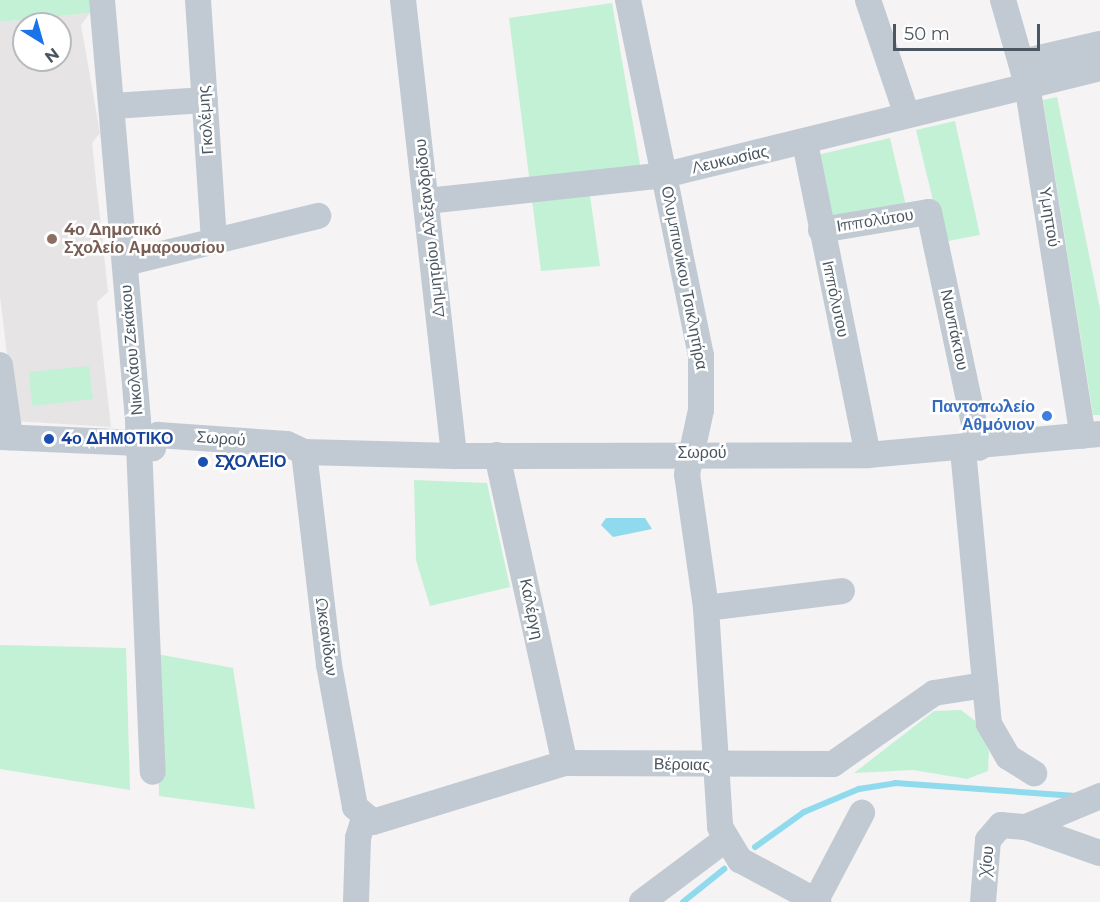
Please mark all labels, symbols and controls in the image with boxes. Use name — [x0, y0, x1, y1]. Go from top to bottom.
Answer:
north arrow — [12, 12, 72, 72]
scale bar — [896, 12, 1043, 50]
text: 50 m — [904, 23, 950, 45]
text: N — [41, 44, 63, 67]
street label: Γκολέμης — [194, 85, 218, 155]
street label: Δημητρίου Αλεξανδρίδου — [411, 138, 449, 318]
street label: Λευκωσίας — [690, 142, 770, 178]
street label: Ολυμπιονίκου Τσικλητήρα — [657, 185, 711, 371]
street label: Υμηττού — [1035, 186, 1063, 248]
street label: Ιππολύτου — [835, 205, 915, 237]
place label: 4ο Δημοτικό Σχολείο Αμαρουσίου — [64, 220, 225, 258]
marker: 4ο Δημοτικό Σχολείο Αμαρουσίου — [45, 232, 59, 246]
street label: Ιππόλυτου — [818, 259, 852, 339]
street label: Νικολάου Ζεκάκου — [117, 284, 147, 416]
street label: Ναυπάκτου — [936, 288, 972, 372]
place label: Παντοπωλείο Αθμόνιον — [932, 397, 1035, 435]
marker: Παντοπωλείο Αθμόνιον — [1040, 409, 1054, 423]
street label: Σωρού — [196, 428, 246, 450]
place label: 4ο ΔΗΜΟΤΙΚΟ — [61, 429, 173, 449]
marker: 4ο ΔΗΜΟΤΙΚΟ — [42, 432, 56, 446]
street label: Σωρού — [677, 443, 727, 463]
place label: ΣΧΟΛΕΙΟ — [215, 452, 286, 472]
marker: ΣΧΟΛΕΙΟ — [196, 455, 210, 469]
street label: Καλέργη — [515, 577, 547, 641]
street label: Ωκεανίδων — [311, 597, 341, 677]
street label: Βέροιας — [654, 755, 710, 775]
street label: Χίου — [976, 845, 998, 877]

